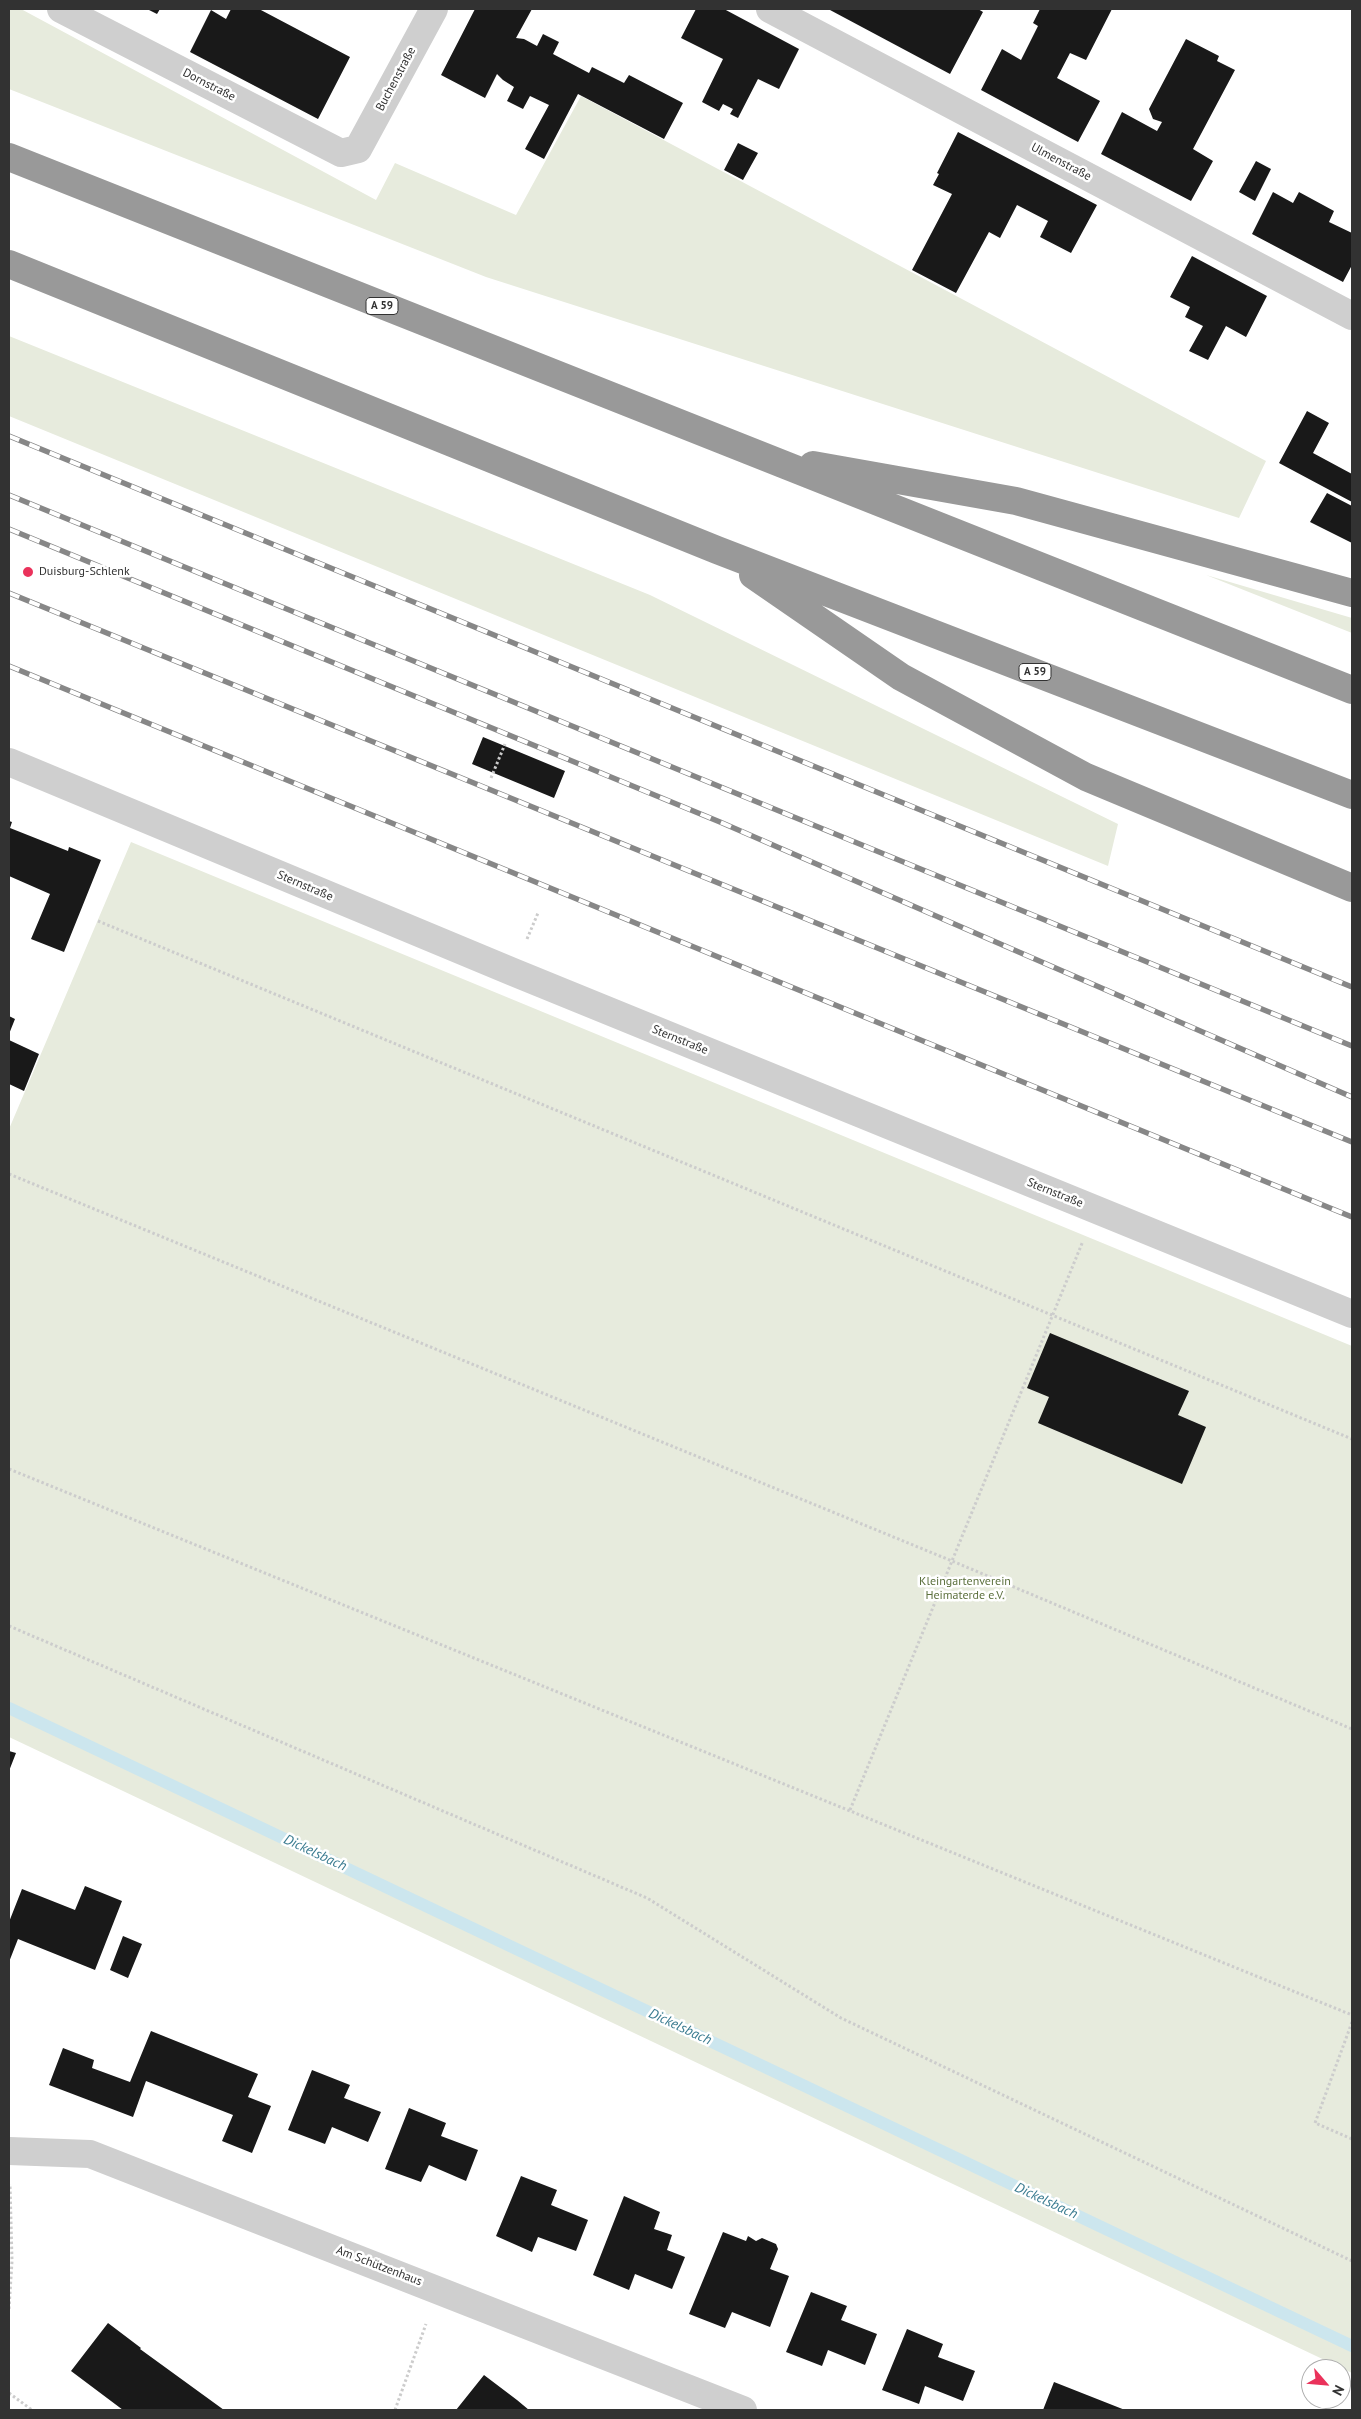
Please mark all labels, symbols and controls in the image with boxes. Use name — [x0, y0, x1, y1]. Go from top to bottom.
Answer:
street label: Buchenstraße — [373, 45, 419, 113]
street label: Dornstraße — [180, 66, 238, 104]
street label: Ulmenstraße — [1028, 140, 1094, 184]
road number: A 59 — [366, 298, 398, 314]
marker: Duisburg-Schlenk — [21, 565, 35, 579]
place label: Duisburg-Schlenk — [39, 565, 130, 579]
road number: A 59 — [1019, 664, 1051, 680]
street label: Sternstraße — [275, 868, 335, 904]
street label: Sternstraße — [650, 1022, 710, 1058]
street label: Sternstraße — [1025, 1175, 1085, 1211]
park label: Kleingartenverein Heimaterde e.V. — [919, 1575, 1011, 1603]
water label: Dickelsbach — [281, 1831, 349, 1875]
water label: Dickelsbach — [646, 2005, 714, 2049]
water label: Dickelsbach — [1012, 2179, 1080, 2223]
street label: Am Schützenhaus — [334, 2243, 424, 2289]
north arrow — [1301, 2359, 1351, 2409]
text: N — [1328, 2382, 1349, 2399]

